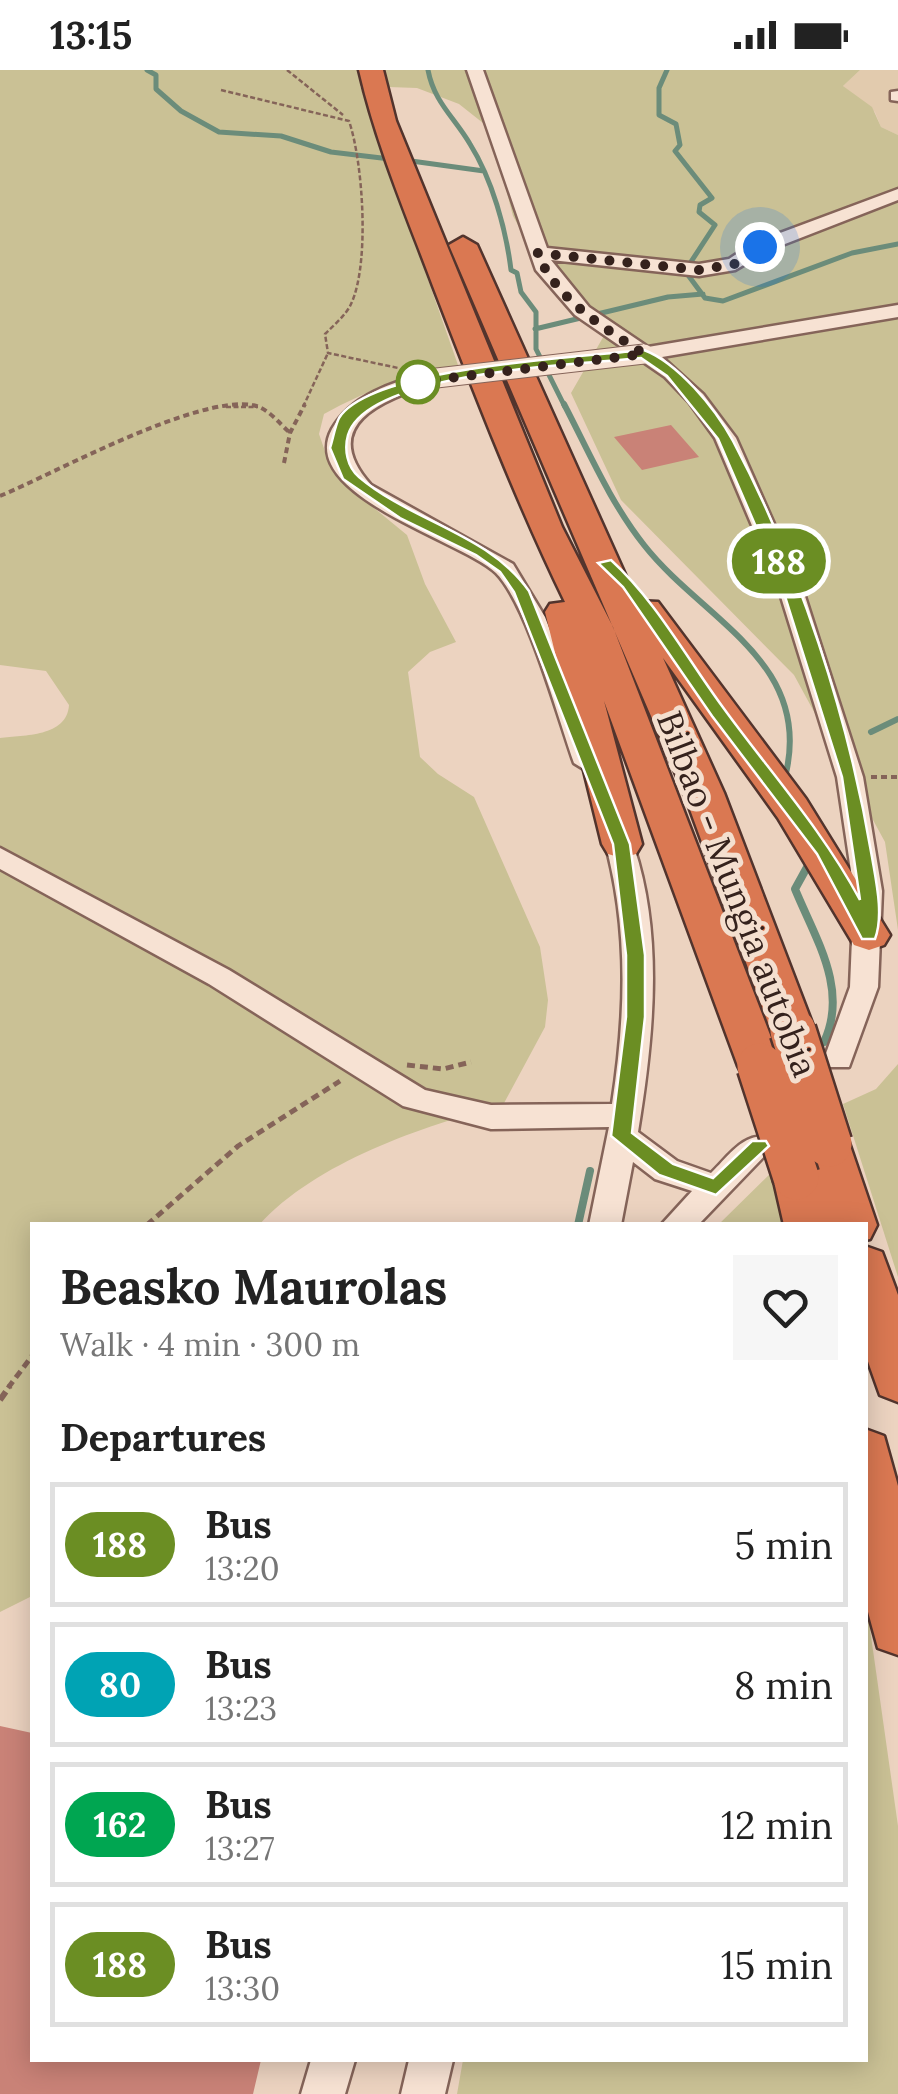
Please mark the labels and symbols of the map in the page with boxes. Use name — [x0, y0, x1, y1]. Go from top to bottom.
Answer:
your location — [735, 222, 785, 272]
unlabelled marker — [397, 361, 439, 403]
line badge: 188 — [722, 528, 836, 594]
street label: Bilbao - Mungia autobia — [647, 705, 828, 1083]

